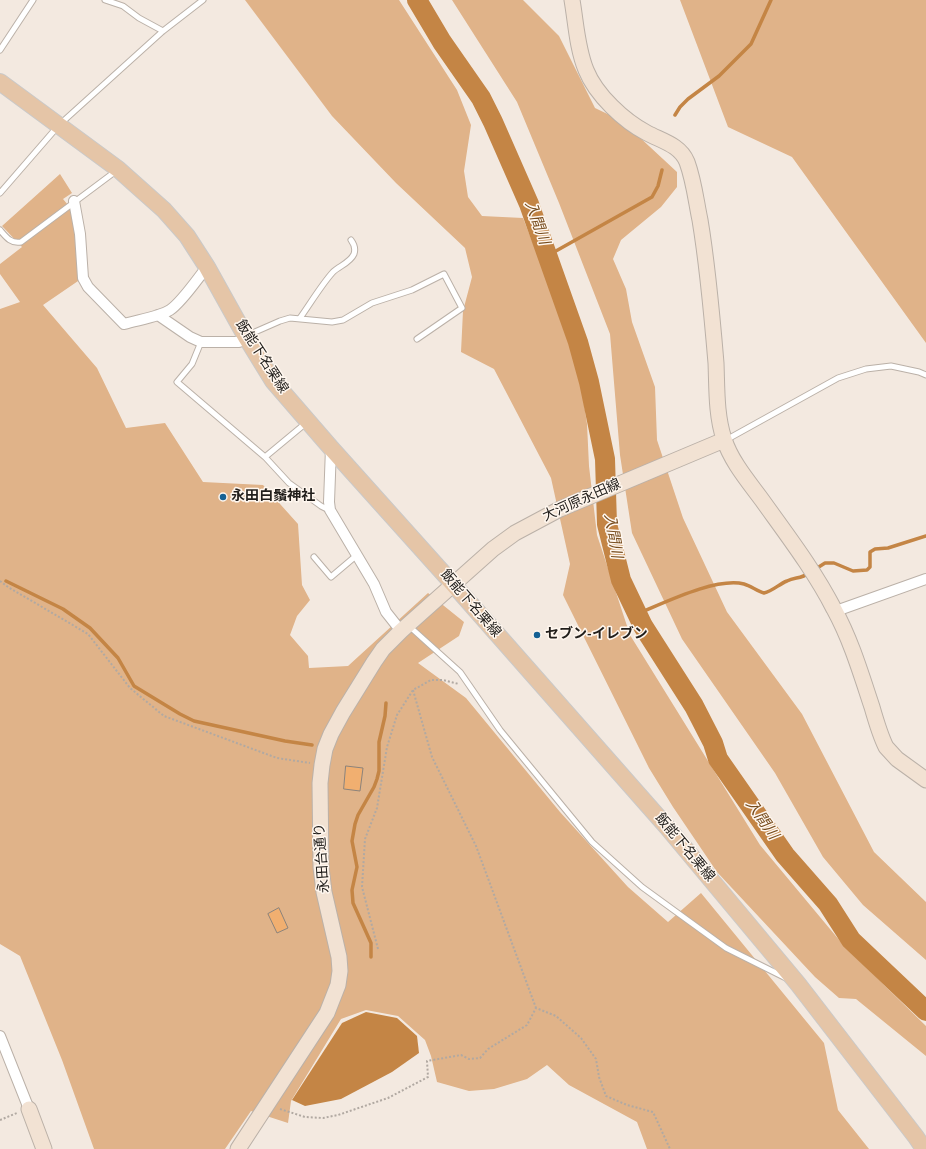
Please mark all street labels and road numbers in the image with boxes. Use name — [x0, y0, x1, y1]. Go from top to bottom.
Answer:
street label: 飯能下名栗線 — [231, 317, 291, 397]
street label: 大河原永田線 — [540, 476, 624, 526]
street label: 飯能下名栗線 — [436, 567, 504, 641]
street label: 飯能下名栗線 — [651, 810, 717, 886]
street label: 永田台通り — [312, 822, 334, 894]

